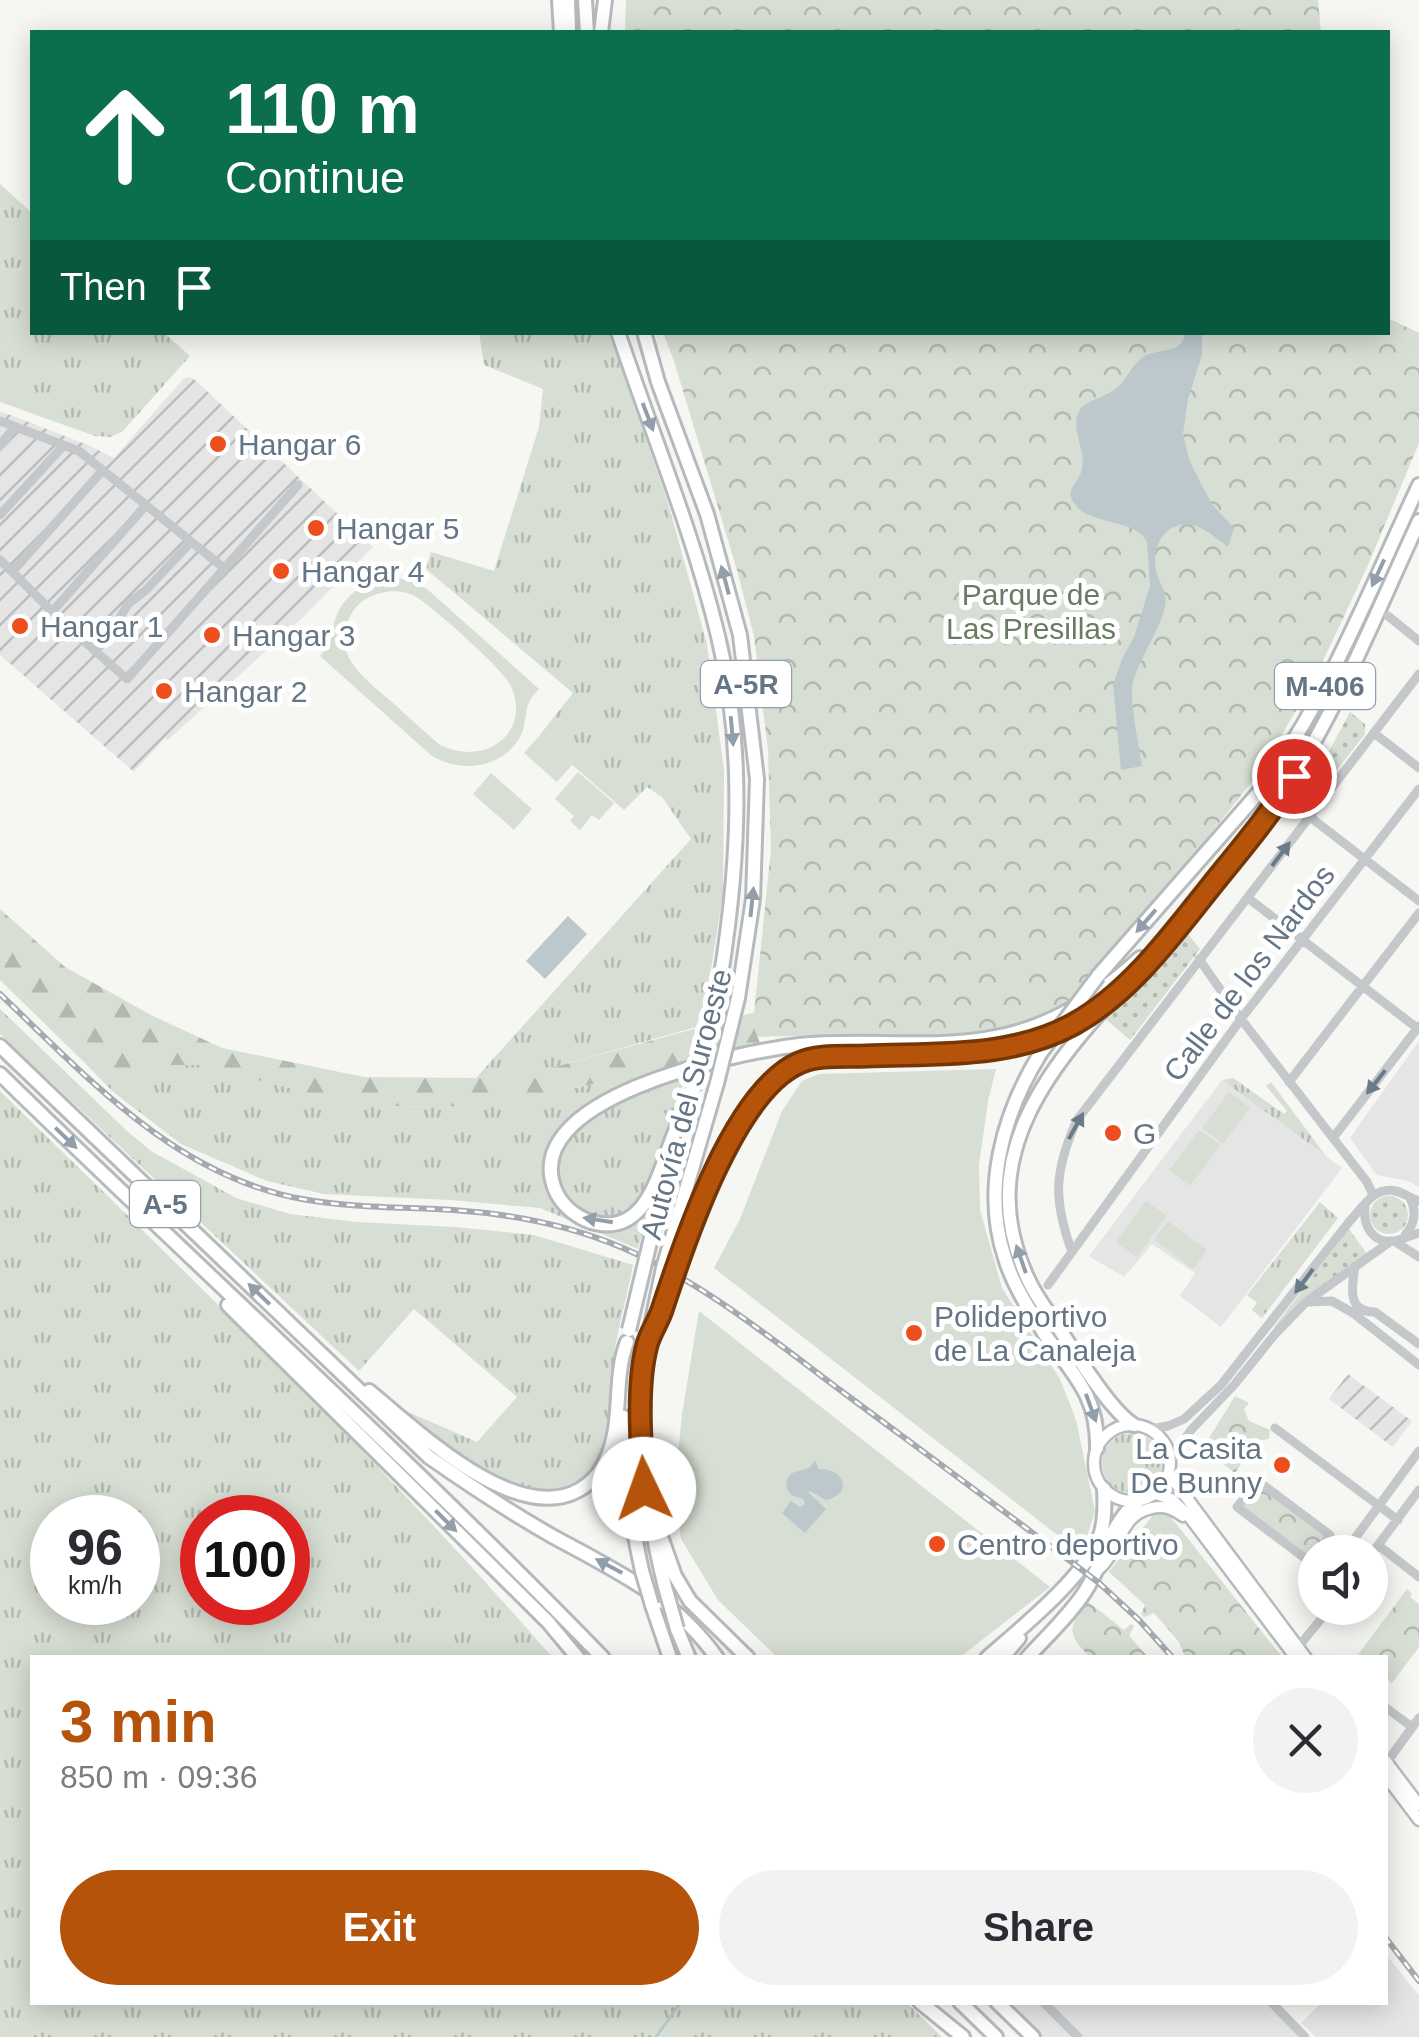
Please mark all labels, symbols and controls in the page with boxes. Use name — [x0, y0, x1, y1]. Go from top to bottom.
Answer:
icon: ahead — [60, 70, 190, 200]
text: 110 m — [225, 70, 420, 148]
text: Continue — [225, 152, 405, 203]
icon: arrive — [167, 260, 222, 315]
text: Then — [60, 266, 147, 308]
one-way arrow — [640, 402, 656, 432]
place label: Hangar 6 — [238, 428, 361, 461]
marker: Hangar 6 — [207, 433, 229, 455]
place label: Hangar 5 — [336, 512, 459, 545]
marker: Hangar 5 — [305, 517, 327, 539]
place label: Hangar 4 — [301, 555, 424, 588]
one-way arrow — [1369, 559, 1386, 588]
marker: Hangar 4 — [270, 560, 292, 582]
one-way arrow — [716, 564, 732, 595]
park label: Parque de Las Presillas — [946, 578, 1116, 645]
place label: Hangar 1 — [40, 610, 163, 643]
marker: Hangar 1 — [9, 615, 31, 637]
place label: Hangar 3 — [232, 619, 355, 652]
marker: Hangar 3 — [201, 624, 223, 646]
road number: A-5R — [701, 661, 791, 707]
road number: M-406 — [1275, 663, 1375, 709]
place label: Hangar 2 — [184, 675, 307, 708]
marker: Hangar 2 — [153, 680, 175, 702]
one-way arrow — [725, 715, 741, 747]
pin — [1252, 734, 1337, 819]
icon: arrive — [1267, 749, 1322, 804]
one-way arrow — [1270, 841, 1291, 867]
street label: Calle de los Nardos — [1157, 859, 1341, 1087]
one-way arrow — [744, 885, 760, 917]
one-way arrow — [1136, 908, 1158, 933]
street label: Autovía del Suroeste — [634, 965, 738, 1243]
one-way arrow — [1366, 1069, 1387, 1095]
one-way arrow — [1067, 1112, 1085, 1140]
place label: G — [1133, 1117, 1156, 1150]
marker: G — [1102, 1122, 1124, 1144]
one-way arrow — [53, 1126, 77, 1150]
road number: A-5 — [130, 1181, 200, 1227]
one-way arrow — [582, 1212, 613, 1228]
one-way arrow — [1012, 1244, 1027, 1274]
one-way arrow — [1294, 1268, 1315, 1293]
one-way arrow — [248, 1283, 272, 1306]
place label: Polideportivo de La Canaleja — [934, 1300, 1136, 1367]
marker: Polideportivo de La Canaleja — [903, 1322, 925, 1344]
one-way arrow — [1084, 1394, 1099, 1424]
place label: La Casita De Bunny — [1130, 1432, 1262, 1499]
position arrow — [592, 1437, 696, 1541]
marker: La Casita De Bunny — [1271, 1454, 1293, 1476]
speed limit sign: 100 — [180, 1495, 310, 1625]
one-way arrow — [433, 1508, 457, 1532]
text: 96 — [67, 1520, 123, 1576]
place label: Centro deportivo — [957, 1528, 1179, 1561]
marker: Centro deportivo — [926, 1533, 948, 1555]
map controls — [1298, 1535, 1388, 1625]
button: sound — [1298, 1535, 1388, 1625]
one-way arrow — [594, 1558, 623, 1575]
text: km/h — [68, 1571, 122, 1599]
text: 3 min — [60, 1688, 217, 1755]
button: close — [1253, 1688, 1358, 1793]
text: 850 m · 09:36 — [60, 1759, 257, 1795]
button: Exit — [60, 1870, 699, 1985]
button: Share — [719, 1870, 1358, 1985]

